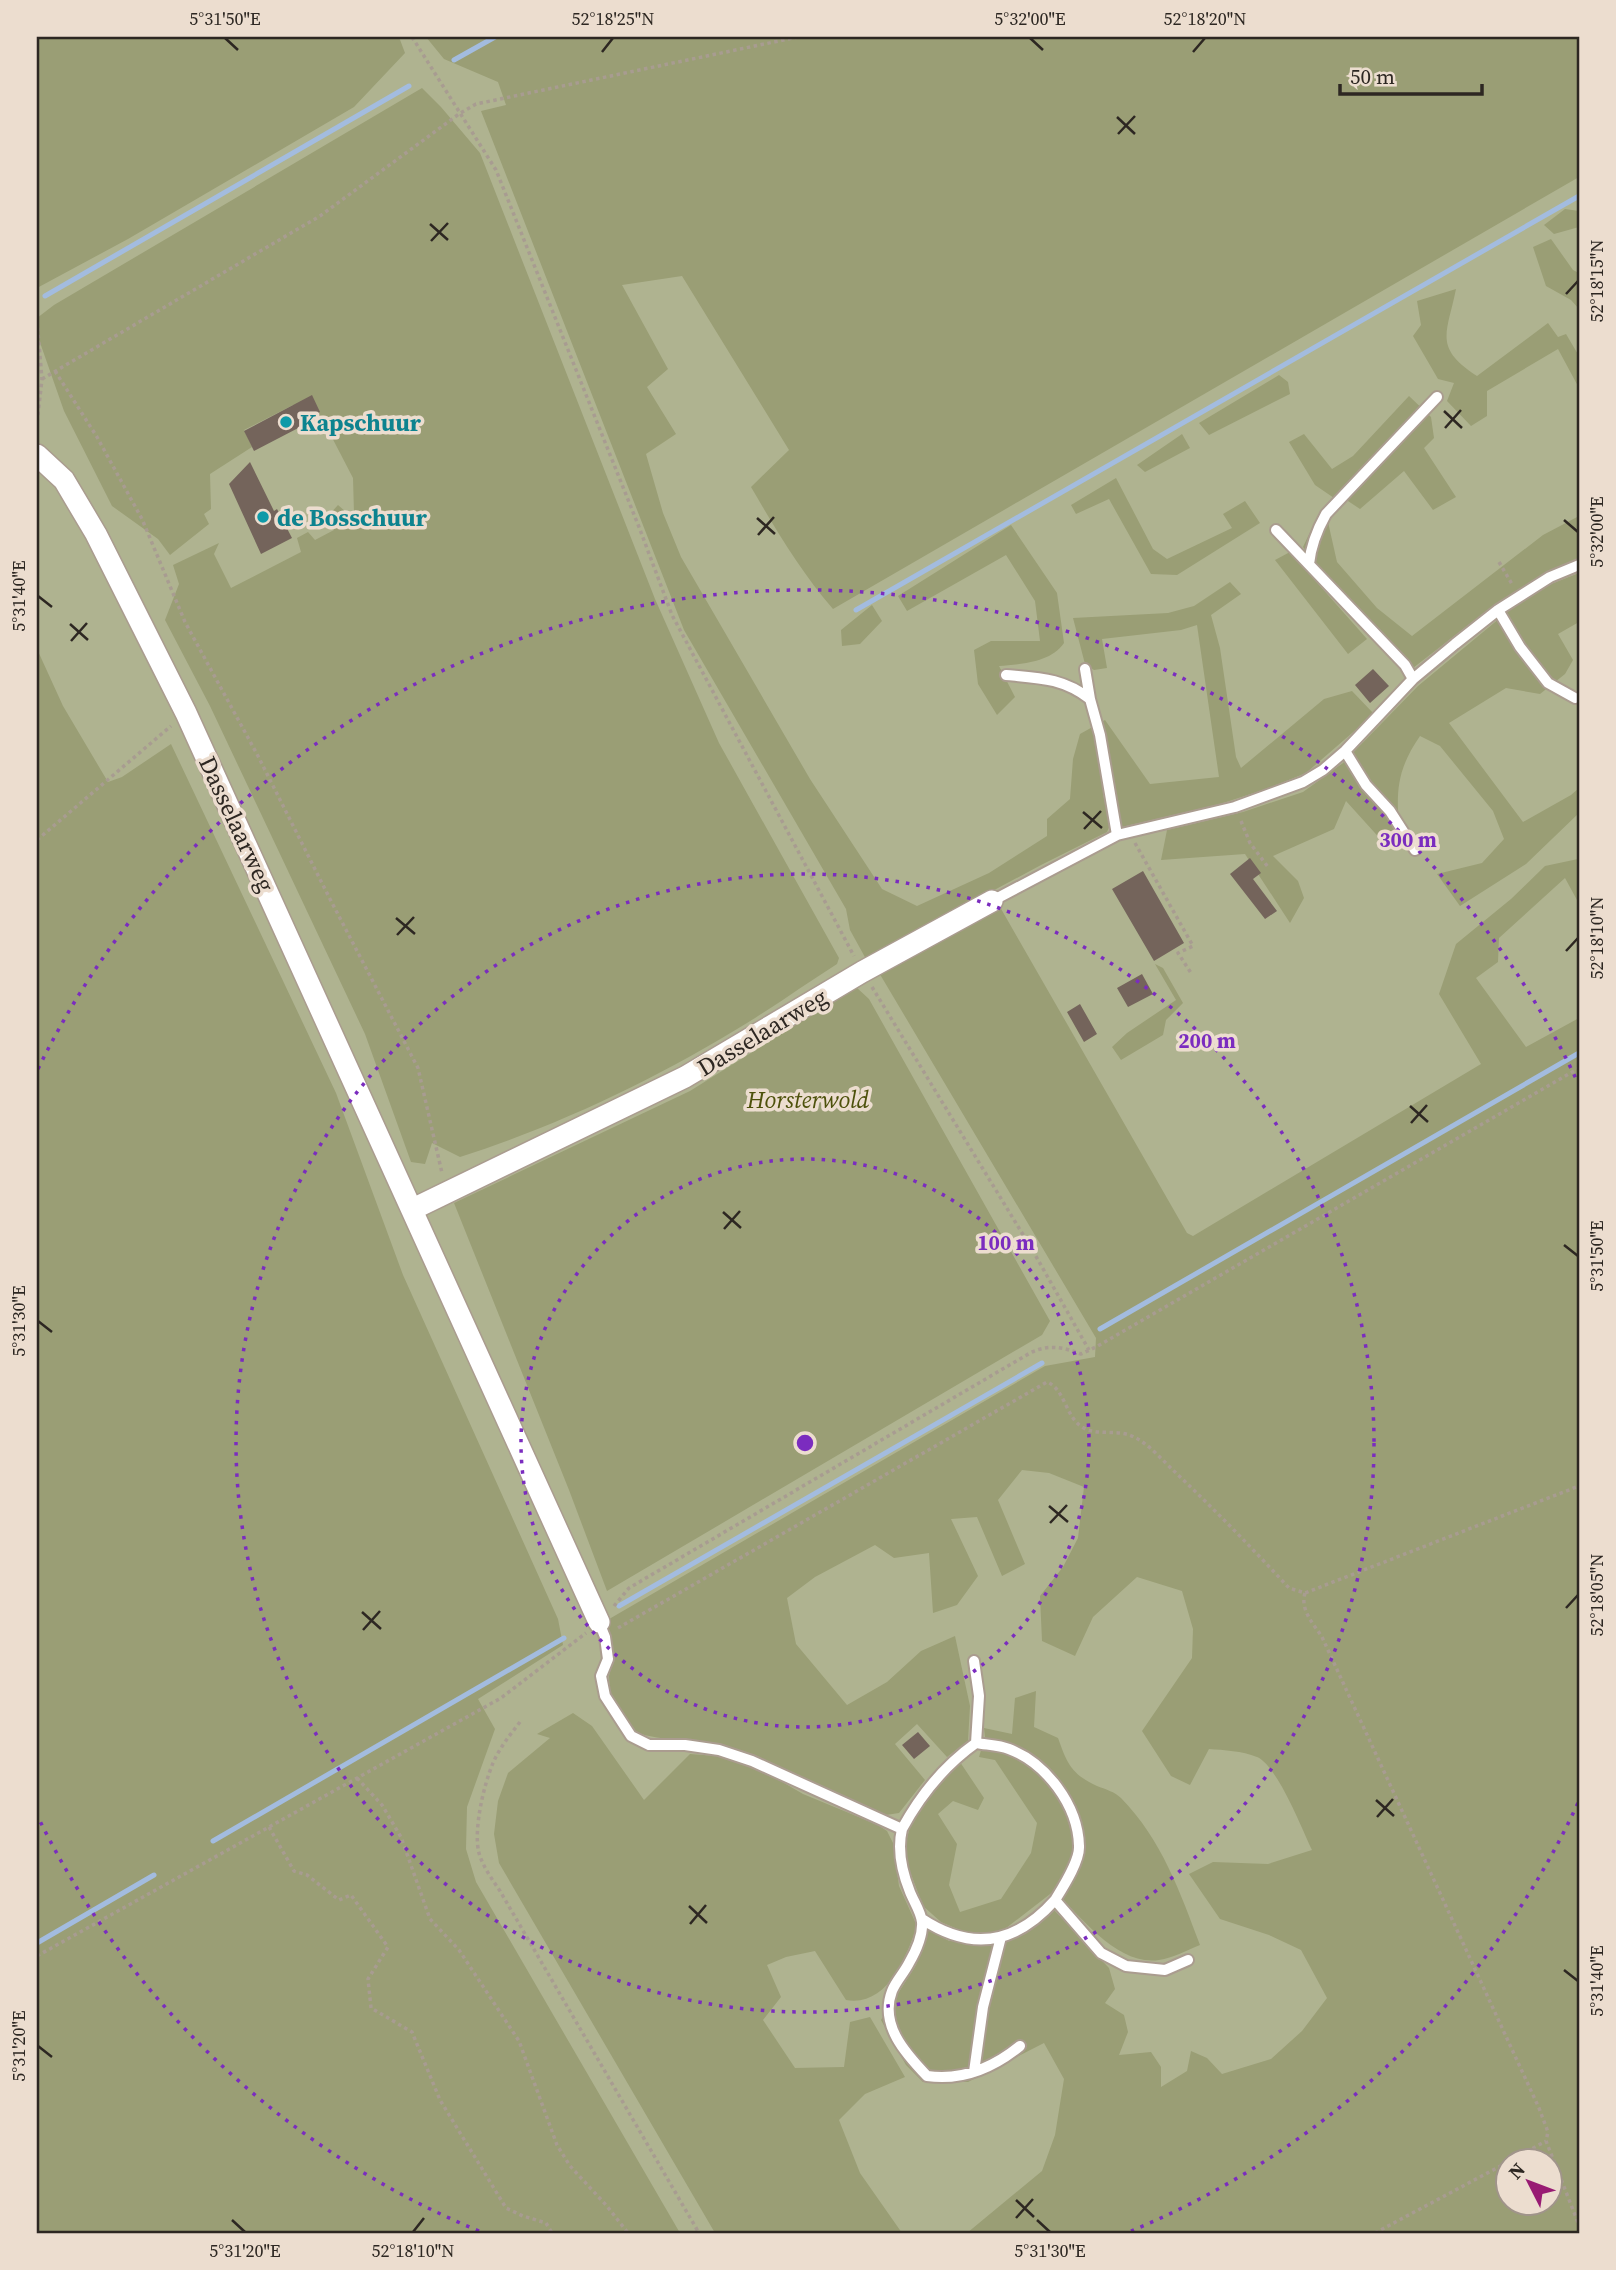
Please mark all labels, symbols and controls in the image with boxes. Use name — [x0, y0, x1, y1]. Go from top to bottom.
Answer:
text: 5°31'50"E — [189, 6, 261, 31]
text: 52°18'25"N — [572, 6, 654, 31]
text: 5°32'00"E — [994, 6, 1066, 31]
text: 52°18'20"N — [1164, 6, 1246, 31]
scale bar — [1340, 52, 1481, 96]
text: 50 m — [1350, 62, 1395, 91]
text: 52°18'15"N — [1584, 240, 1609, 322]
place label: Kapschuur — [300, 406, 422, 439]
marker: Kapschuur — [278, 414, 294, 430]
text: 5°32'00"E — [1584, 496, 1609, 568]
place label: de Bosschuur — [277, 501, 428, 534]
marker: de Bosschuur — [255, 509, 271, 525]
text: 5°31'40"E — [6, 560, 31, 632]
street label: Dasselaarweg — [191, 751, 283, 897]
text: 300 m — [1379, 825, 1437, 854]
text: 52°18'10"N — [1584, 897, 1609, 979]
street label: Dasselaarweg — [691, 980, 833, 1084]
text: 200 m — [1178, 1026, 1236, 1055]
park label: Horsterwold — [746, 1083, 870, 1116]
text: 5°31'50"E — [1584, 1220, 1609, 1292]
text: 100 m — [977, 1228, 1035, 1257]
text: 5°31'30"E — [6, 1285, 31, 1357]
centre of rings — [793, 1431, 817, 1455]
text: 52°18'05"N — [1584, 1554, 1609, 1636]
text: 5°31'40"E — [1584, 1945, 1609, 2017]
text: 5°31'20"E — [6, 2010, 31, 2082]
north arrow — [1494, 2148, 1564, 2218]
text: N — [1502, 2157, 1531, 2184]
text: 5°31'20"E — [209, 2238, 281, 2263]
text: 52°18'10"N — [372, 2238, 454, 2263]
text: 5°31'30"E — [1014, 2238, 1086, 2263]

